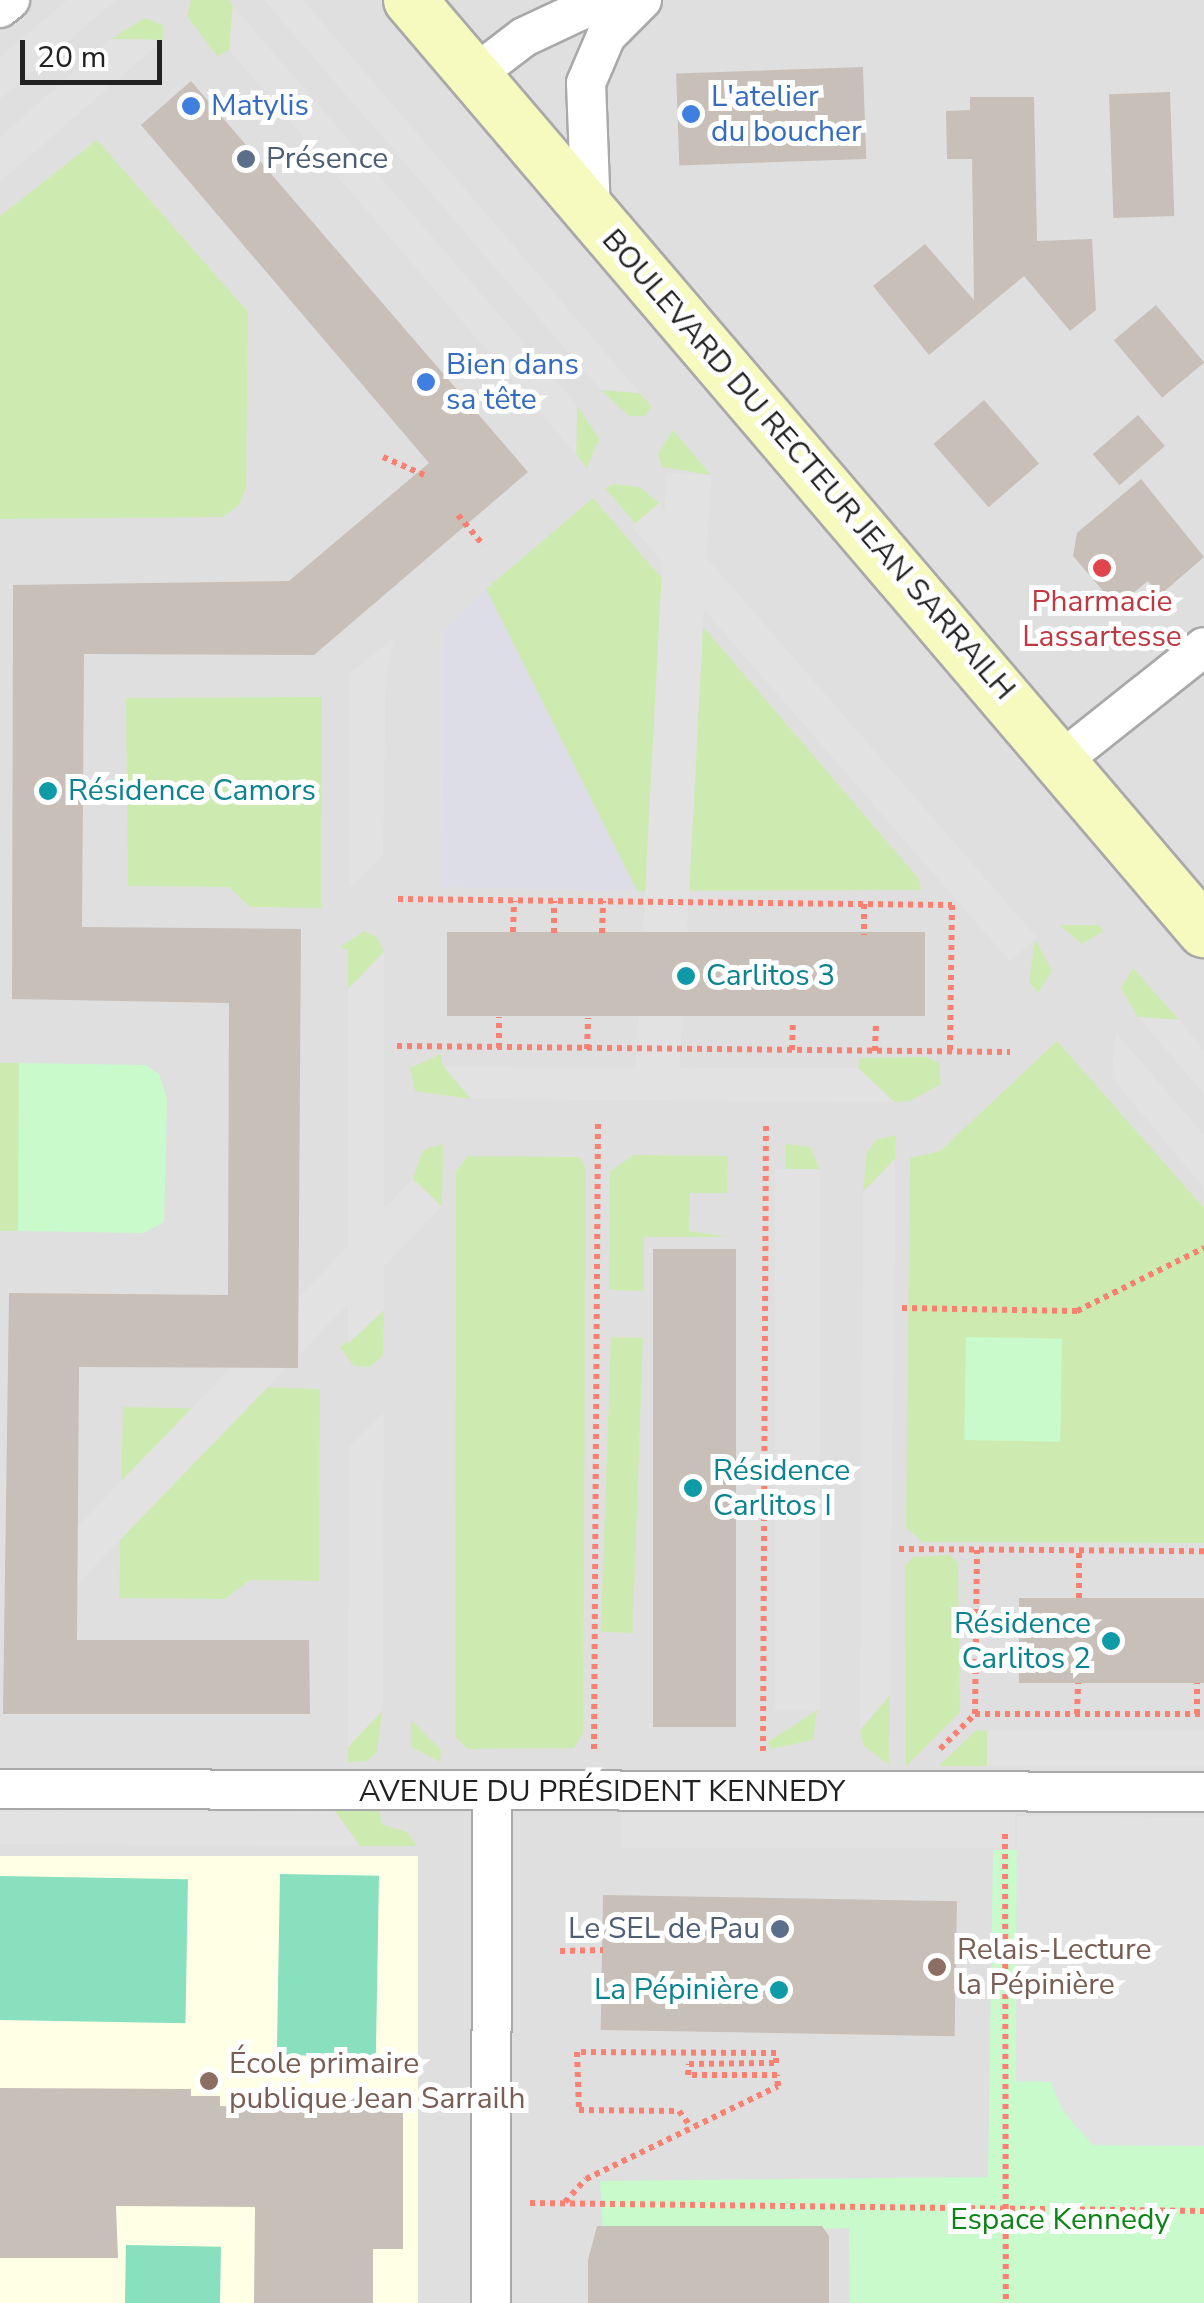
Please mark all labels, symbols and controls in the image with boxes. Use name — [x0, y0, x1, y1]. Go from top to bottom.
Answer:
scale bar — [25, 20, 168, 82]
text: 20 m — [37, 37, 106, 78]
place label: L'atelier du boucher — [711, 79, 862, 150]
place label: Matylis — [211, 88, 309, 124]
marker: Matylis — [180, 95, 202, 117]
marker: L'atelier du boucher — [680, 103, 702, 125]
place label: Présence — [266, 141, 388, 177]
marker: Présence — [235, 148, 257, 170]
street label: BOULEVARD DU RECTEUR JEAN SARRAILH — [594, 223, 1022, 707]
place label: Bien dans sa tête — [446, 347, 579, 418]
marker: Bien dans sa tête — [415, 371, 437, 393]
marker: Pharmacie Lassartesse — [1091, 557, 1113, 579]
place label: Pharmacie Lassartesse — [1022, 584, 1182, 654]
place label: Résidence Camors — [68, 773, 316, 809]
marker: Résidence Camors — [37, 780, 59, 802]
place label: Carlitos 3 — [706, 958, 835, 994]
marker: Carlitos 3 — [675, 965, 697, 987]
place label: Résidence Carlitos I — [713, 1453, 850, 1524]
marker: Résidence Carlitos I — [682, 1477, 704, 1499]
place label: Résidence Carlitos 2 — [954, 1606, 1091, 1676]
marker: Résidence Carlitos 2 — [1100, 1630, 1122, 1652]
street label: AVENUE DU PRÉSIDENT KENNEDY — [359, 1774, 845, 1810]
place label: Le SEL de Pau — [568, 1911, 760, 1947]
marker: Le SEL de Pau — [769, 1918, 791, 1940]
place label: Relais-Lecture la Pépinière — [957, 1932, 1151, 2002]
marker: Relais-Lecture la Pépinière — [926, 1956, 948, 1978]
place label: La Pépinière — [594, 1972, 759, 2008]
marker: La Pépinière — [768, 1979, 790, 2001]
place label: École primaire publique Jean Sarrailh — [229, 2046, 525, 2116]
marker: École primaire publique Jean Sarrailh — [198, 2070, 220, 2092]
park label: Espace Kennedy — [950, 2202, 1170, 2238]

